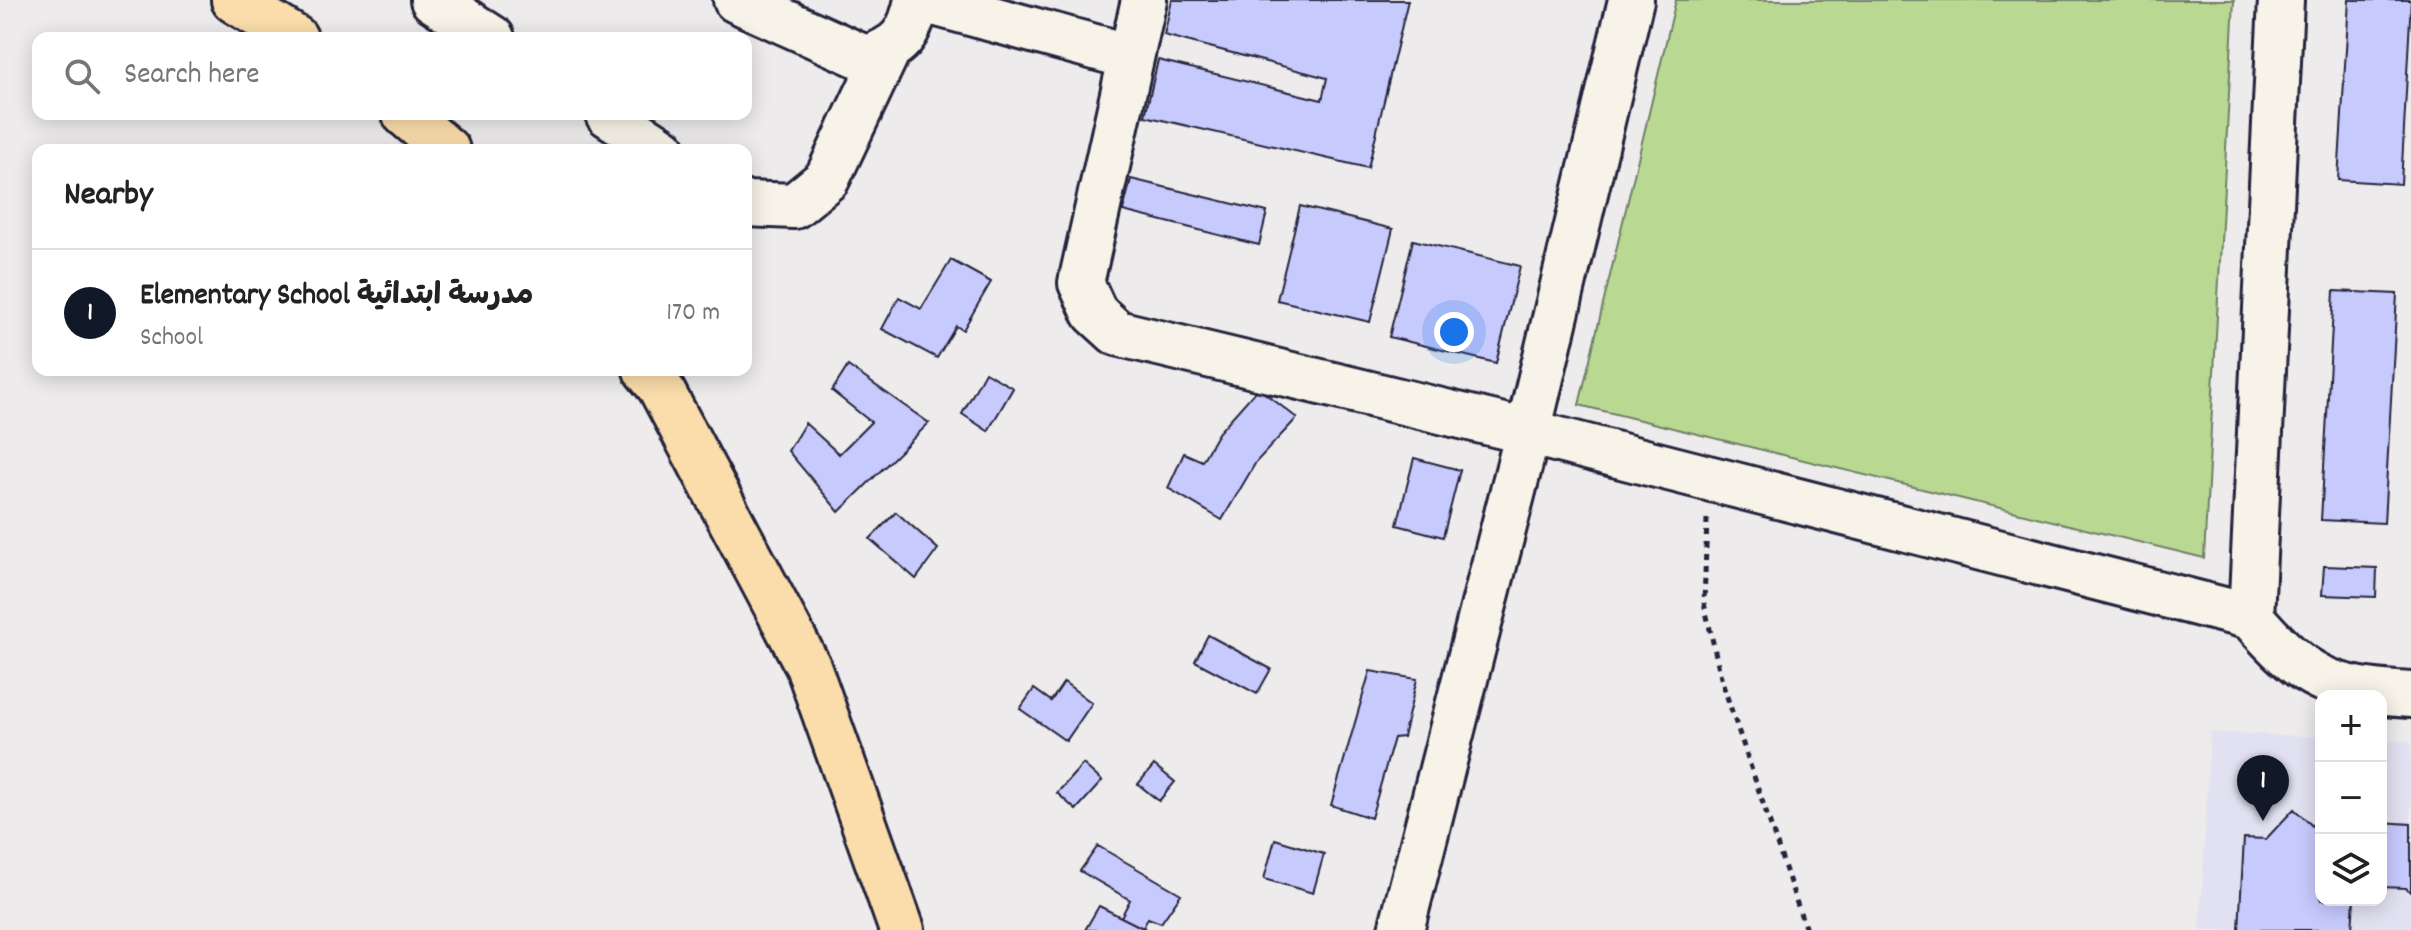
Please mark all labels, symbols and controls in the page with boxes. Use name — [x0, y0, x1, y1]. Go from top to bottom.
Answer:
search box — [32, 32, 752, 120]
icon: search — [60, 54, 104, 98]
text: Search here — [124, 55, 260, 98]
text: Nearby — [64, 172, 153, 221]
text: Elementary School مدرسة ابتدائية — [140, 276, 534, 319]
text: 1 — [87, 295, 93, 332]
text: 170 m — [666, 295, 720, 332]
your location — [1434, 312, 1474, 352]
text: School — [140, 320, 203, 357]
map controls — [2315, 690, 2387, 906]
button: + — [2315, 690, 2387, 762]
pin: 1 — [2237, 755, 2289, 821]
button: − — [2315, 762, 2387, 834]
button: layers — [2315, 834, 2387, 906]

